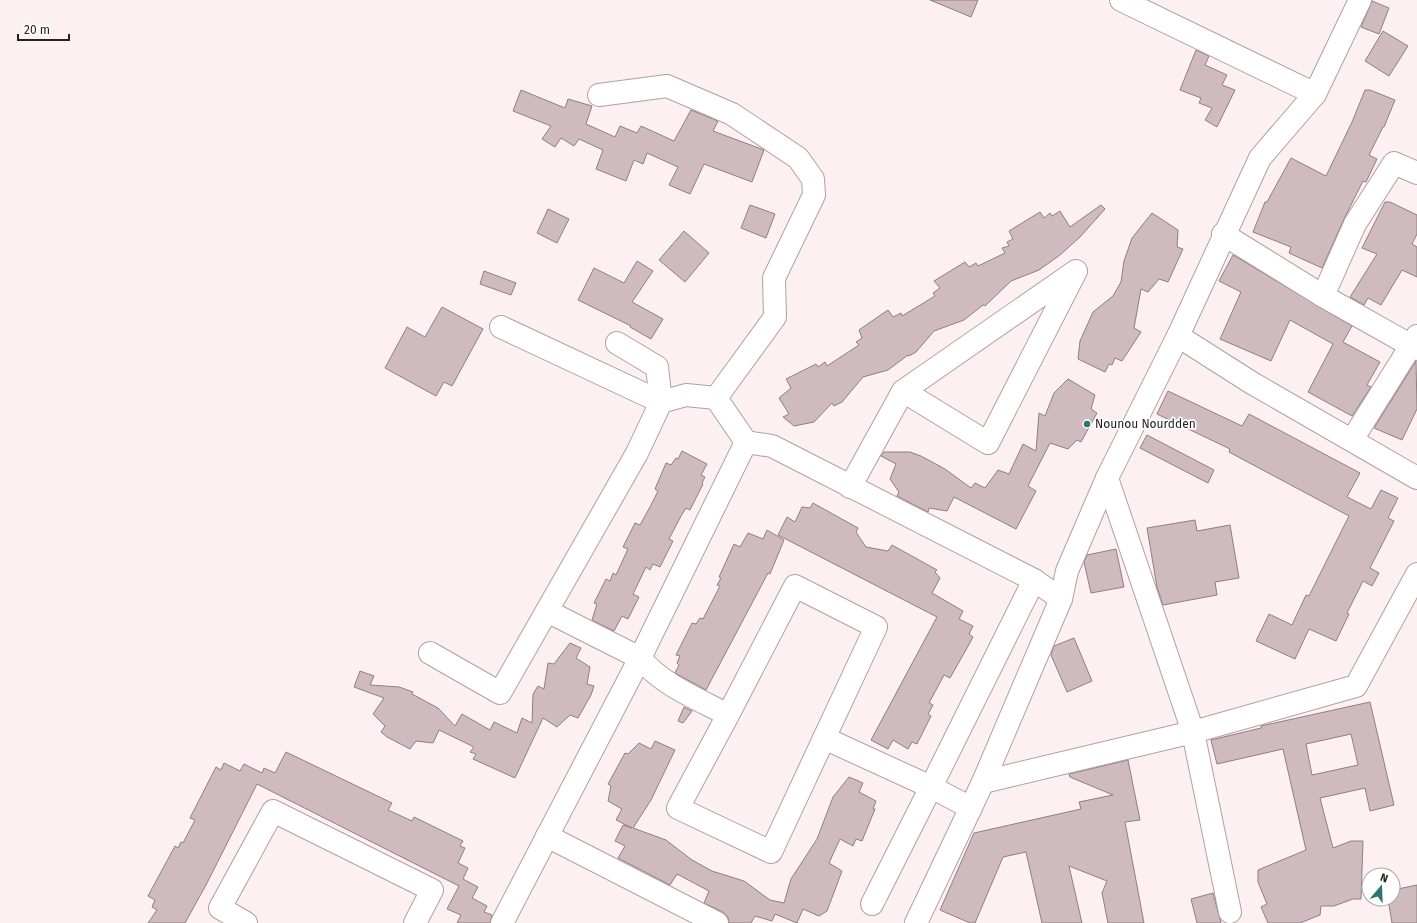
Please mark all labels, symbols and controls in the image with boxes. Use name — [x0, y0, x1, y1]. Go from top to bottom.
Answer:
scale bar — [18, 16, 69, 42]
text: 20 m — [24, 23, 50, 37]
place label: Nounou Nourdden — [1095, 417, 1196, 431]
marker: Nounou Nourdden — [1082, 419, 1092, 429]
north arrow — [1361, 867, 1401, 907]
text: N — [1379, 871, 1390, 885]

